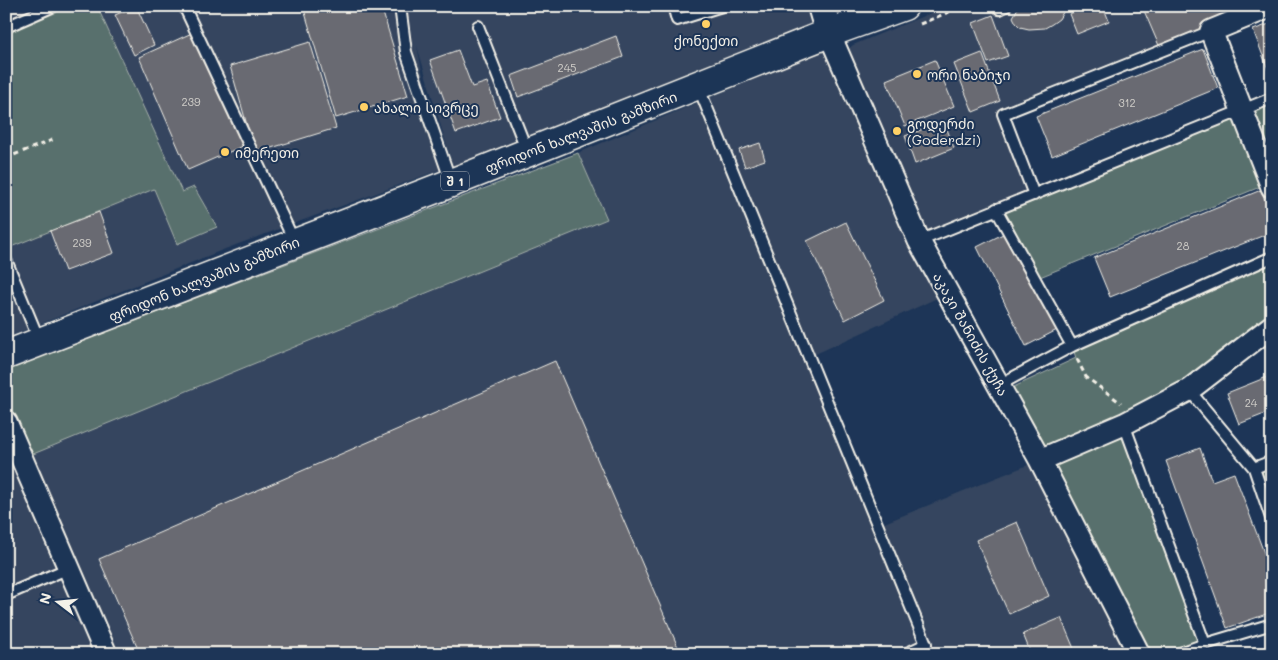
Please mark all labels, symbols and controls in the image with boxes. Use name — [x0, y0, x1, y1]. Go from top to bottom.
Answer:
marker: ქონექთი — [700, 18, 712, 30]
place label: ქონექთი — [674, 31, 738, 50]
house number: 245 — [558, 60, 577, 75]
place label: ორი ნაბიჯი — [927, 65, 1011, 84]
marker: ორი ნაბიჯი — [911, 68, 923, 80]
street label: ფრიდონ ხალვაშის გამზირი — [482, 87, 680, 177]
house number: 239 — [181, 94, 201, 109]
house number: 312 — [1118, 95, 1136, 110]
place label: ახალი სივრცე — [374, 98, 479, 117]
marker: ახალი სივრცე — [358, 101, 370, 113]
place label: გოდერძი (Goderdzi) — [907, 114, 981, 149]
marker: გოდერძი (Goderdzi) — [891, 125, 903, 137]
place label: იმერეთი — [235, 143, 299, 162]
marker: იმერეთი — [219, 146, 231, 158]
road number: შ 1 — [441, 172, 469, 190]
street label: ფრიდონ ხალვაშის გამზირი — [106, 232, 302, 326]
house number: 239 — [72, 235, 92, 250]
house number: 28 — [1177, 238, 1190, 253]
street label: აკაკი შანიძის ქუჩა — [929, 269, 1013, 399]
house number: 24 — [1245, 395, 1258, 410]
north arrow — [32, 578, 82, 628]
text: N — [34, 591, 56, 606]

